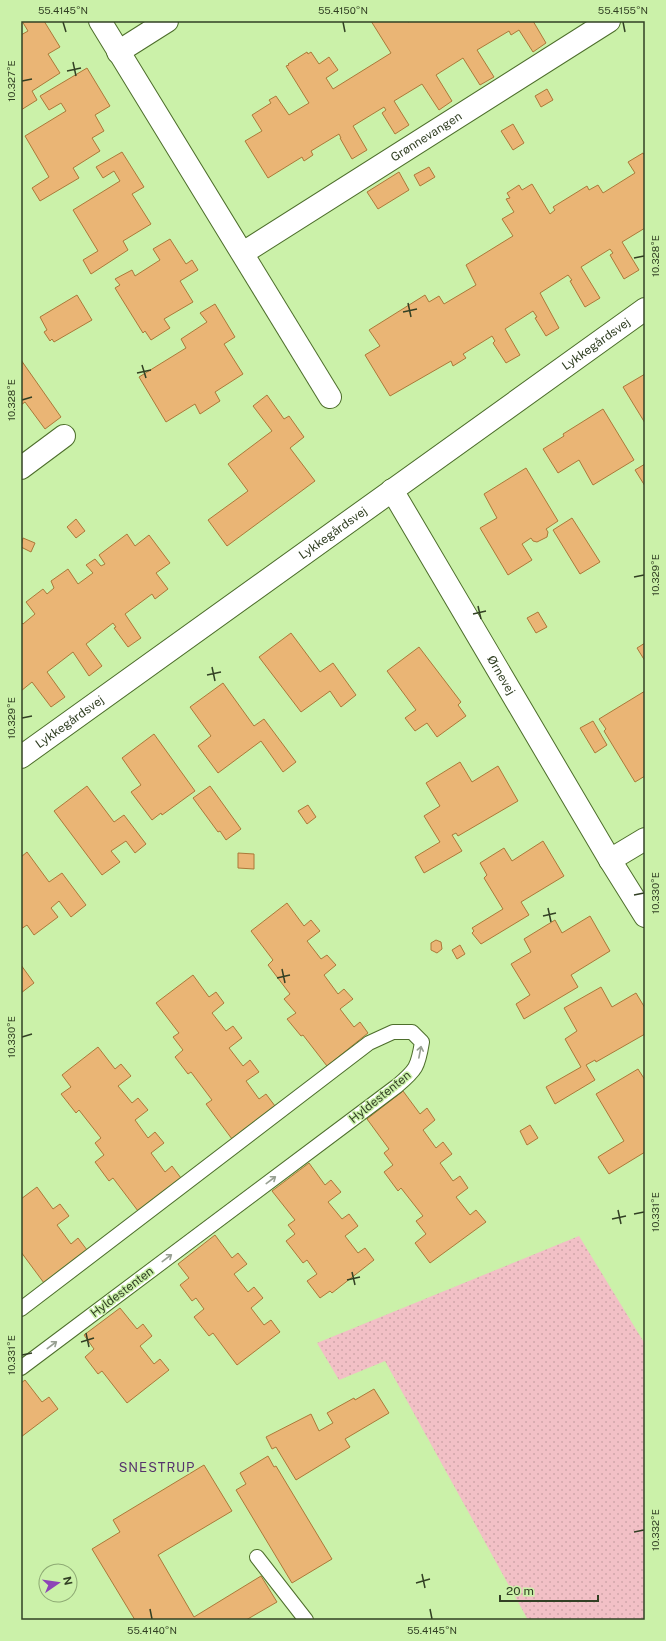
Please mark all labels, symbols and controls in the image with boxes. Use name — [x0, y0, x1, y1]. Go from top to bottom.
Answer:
text: 55.4145°N — [38, 4, 88, 16]
text: 55.4150°N — [318, 4, 368, 16]
text: 55.4155°N — [598, 4, 648, 16]
text: 10.327°E — [5, 60, 17, 102]
street label: Grønnevangen — [388, 109, 465, 165]
text: 10.328°E — [649, 235, 661, 277]
street label: Lykkegårdsvej — [559, 315, 633, 373]
text: 10.328°E — [5, 379, 17, 421]
street label: Lykkegårdsvej — [296, 504, 370, 562]
text: 10.329°E — [649, 554, 661, 596]
street label: Ørnevej — [484, 653, 518, 697]
street label: Lykkegårdsvej — [33, 693, 107, 751]
text: 10.329°E — [5, 697, 17, 739]
text: 10.330°E — [649, 872, 661, 914]
text: 10.330°E — [5, 1016, 17, 1058]
one-way arrow — [416, 1046, 424, 1059]
street label: Hyldestenten — [346, 1068, 414, 1126]
one-way arrow — [266, 1176, 277, 1185]
text: 10.331°E — [649, 1192, 661, 1232]
one-way arrow — [162, 1254, 173, 1263]
street label: Hyldestenten — [88, 1264, 156, 1320]
text: 10.331°E — [5, 1335, 17, 1375]
one-way arrow — [47, 1341, 58, 1349]
district label: SNESTRUP — [119, 1460, 195, 1475]
text: 10.332°E — [649, 1509, 661, 1551]
north arrow — [38, 1563, 78, 1603]
text: N — [61, 1575, 75, 1586]
scale bar — [500, 1577, 598, 1603]
text: 20 m — [506, 1584, 534, 1598]
text: 55.4140°N — [127, 1624, 177, 1636]
text: 55.4145°N — [407, 1624, 457, 1636]

